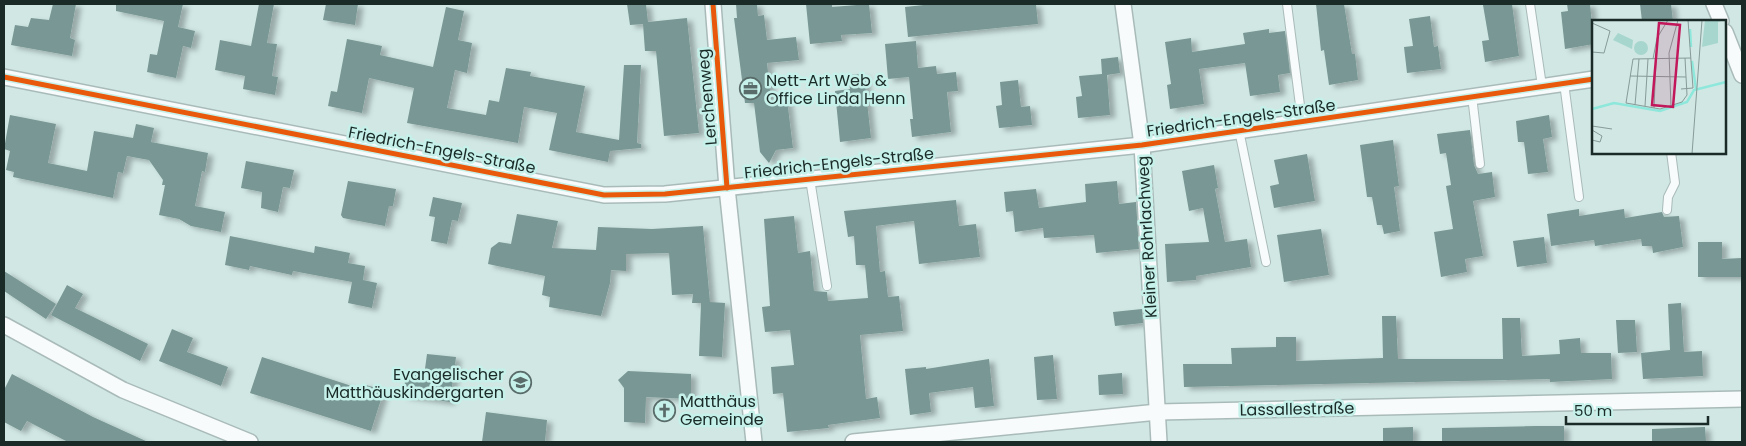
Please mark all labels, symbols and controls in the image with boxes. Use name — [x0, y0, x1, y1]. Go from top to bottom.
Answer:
inset map — [1592, 20, 1726, 154]
street label: Lerchenweg — [691, 48, 723, 146]
place label: Nett-Art Web & Office Linda Henn — [766, 69, 905, 110]
office icon: Nett-Art Web & Office Linda Henn — [738, 77, 762, 101]
street label: Friedrich-Engels-Straße — [1145, 93, 1337, 143]
street label: Friedrich-Engels-Straße — [346, 121, 538, 179]
street label: Friedrich-Engels-Straße — [743, 142, 935, 184]
street label: Kleiner Rohrlachweg — [1131, 155, 1163, 319]
place label: Evangelischer Matthäuskindergarten — [325, 363, 504, 404]
school or university icon: Evangelischer Matthäuskindergarten — [508, 371, 532, 395]
place label: Matthäus Gemeinde — [680, 390, 764, 431]
scale bar — [1566, 394, 1708, 426]
street label: Lassallestraße — [1239, 396, 1355, 422]
church icon: Matthäus Gemeinde — [652, 398, 676, 422]
text: 50 m — [1574, 400, 1612, 421]

